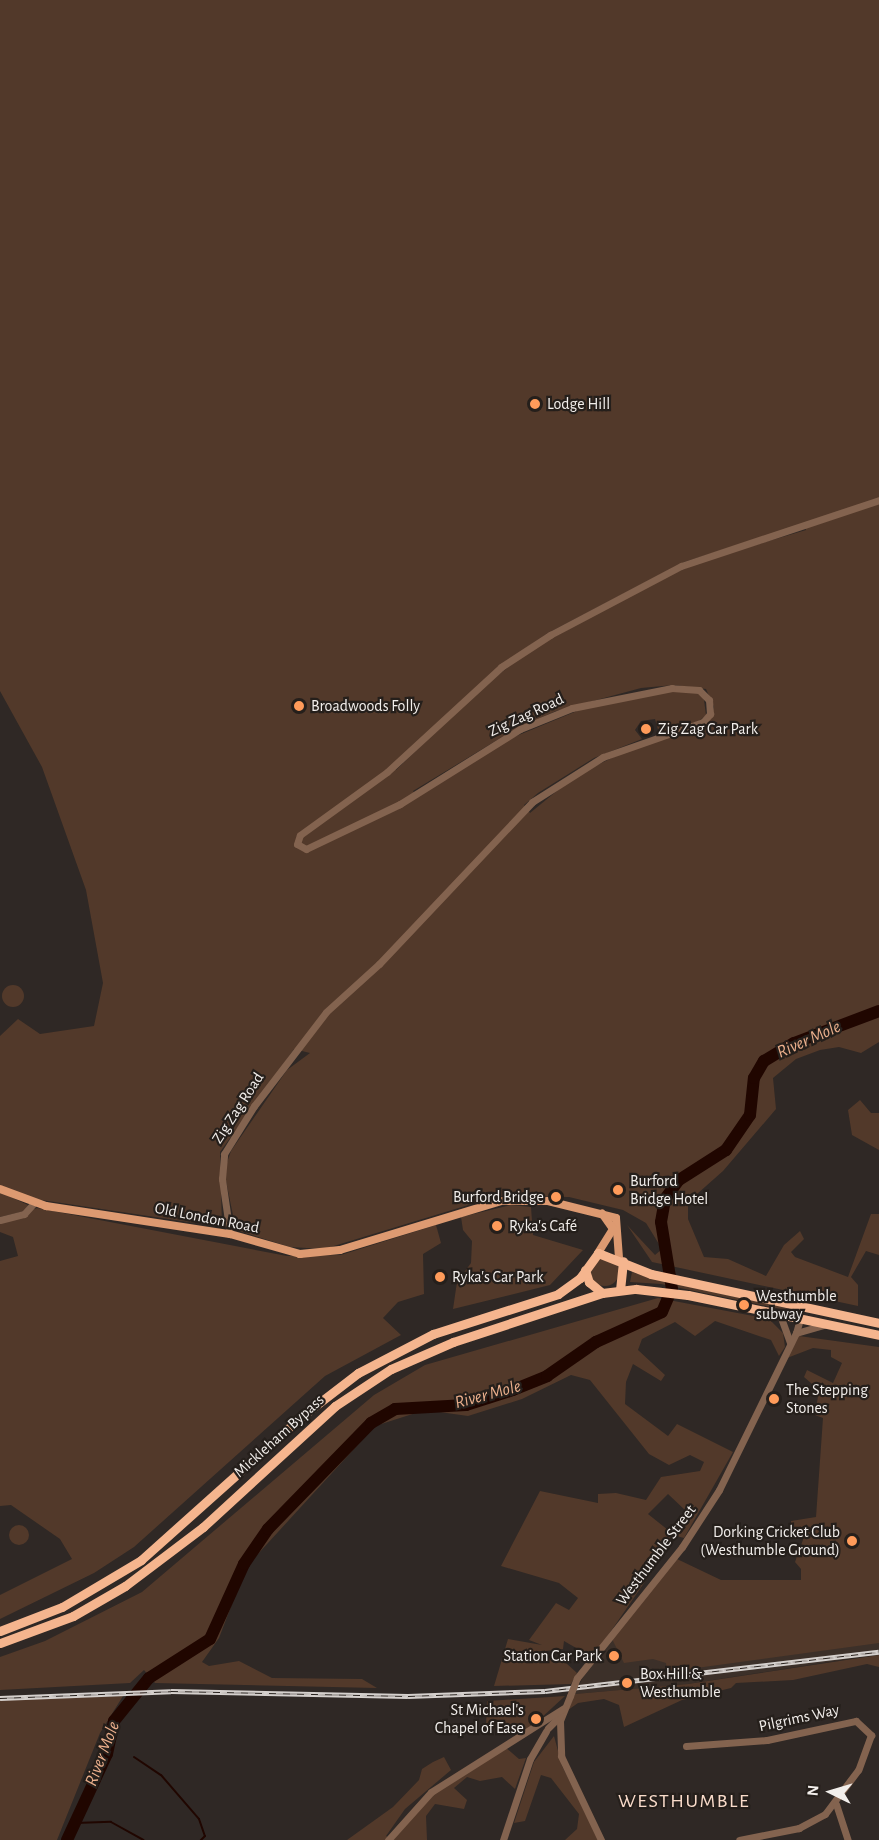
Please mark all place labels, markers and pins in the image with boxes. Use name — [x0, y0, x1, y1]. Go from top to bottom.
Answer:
place label: Lodge Hill — [547, 394, 610, 414]
marker: Lodge Hill — [528, 397, 542, 411]
place label: Broadwoods Folly — [311, 696, 420, 716]
marker: Broadwoods Folly — [292, 699, 306, 713]
place label: Zig Zag Car Park — [658, 719, 758, 739]
marker: Zig Zag Car Park — [639, 722, 653, 736]
place label: Burford Bridge Hotel — [630, 1171, 708, 1209]
marker: Burford Bridge Hotel — [611, 1183, 625, 1197]
place label: Burford Bridge — [453, 1187, 544, 1207]
marker: Burford Bridge — [549, 1190, 563, 1204]
place label: Ryka's Café — [509, 1216, 577, 1236]
marker: Ryka's Café — [490, 1219, 504, 1233]
place label: Ryka's Car Park — [452, 1267, 544, 1287]
marker: Ryka's Car Park — [433, 1270, 447, 1284]
place label: Westhumble subway — [756, 1286, 837, 1324]
marker: Westhumble subway — [737, 1298, 751, 1312]
place label: The Stepping Stones — [786, 1380, 868, 1418]
marker: The Stepping Stones — [767, 1392, 781, 1406]
place label: Dorking Cricket Club (Westhumble Ground) — [700, 1522, 840, 1560]
marker: Dorking Cricket Club (Westhumble Ground) — [845, 1534, 859, 1548]
place label: Station Car Park — [503, 1646, 602, 1666]
marker: Station Car Park — [607, 1649, 621, 1663]
place label: Box Hill & Westhumble — [640, 1664, 721, 1702]
marker: Box Hill & Westhumble — [618, 1674, 636, 1692]
place label: St Michael's Chapel of Ease — [435, 1700, 524, 1738]
marker: St Michael's Chapel of Ease — [529, 1712, 543, 1726]

